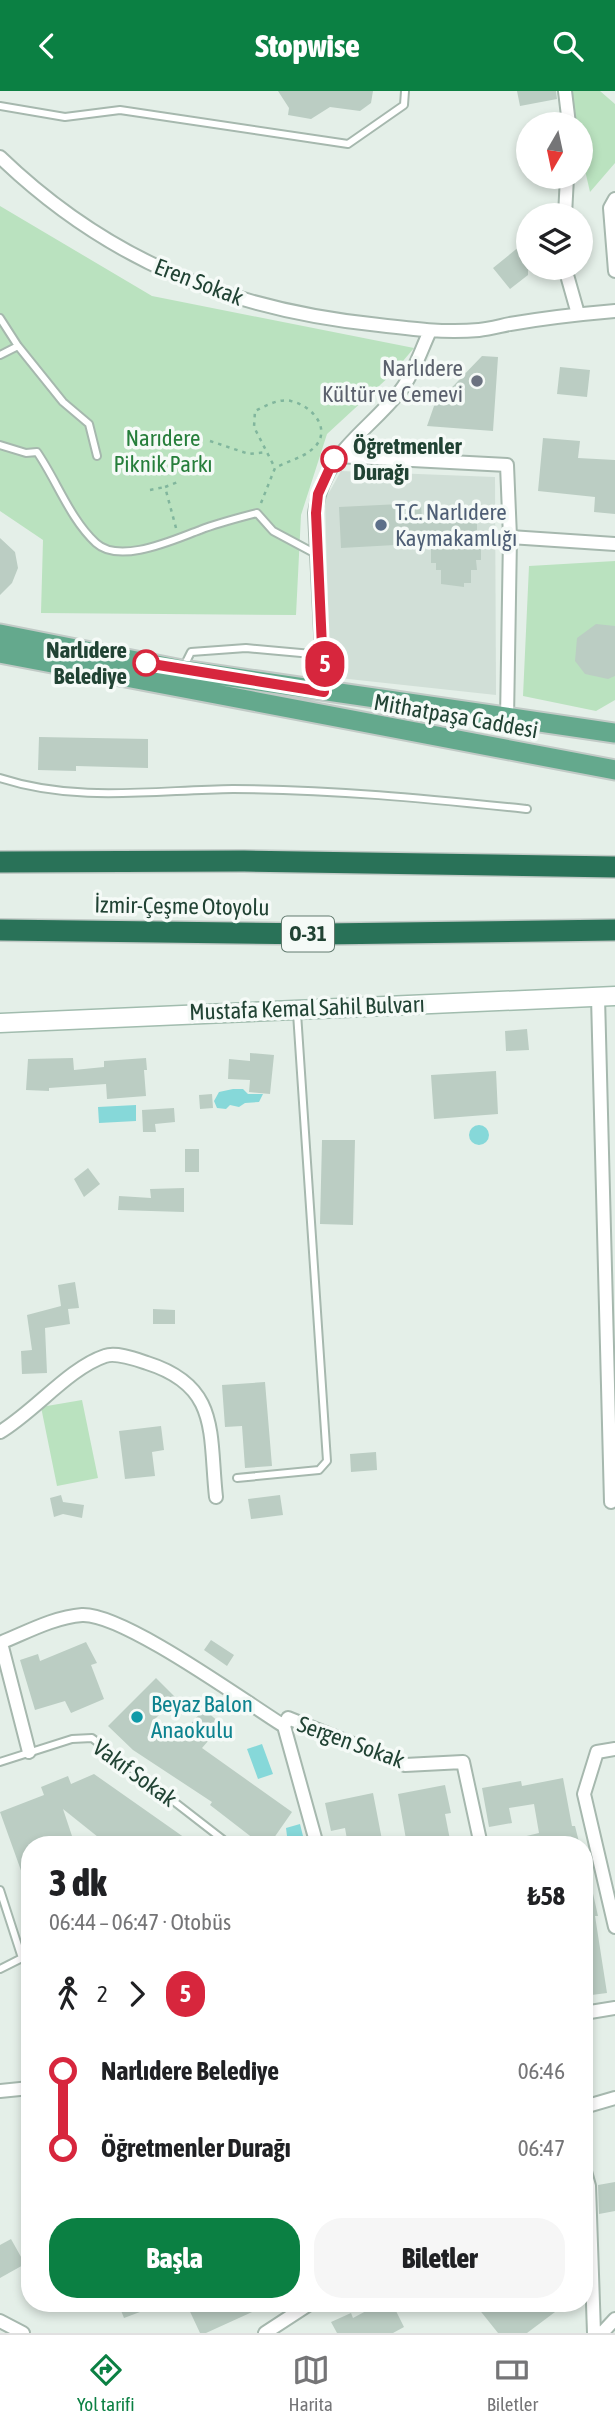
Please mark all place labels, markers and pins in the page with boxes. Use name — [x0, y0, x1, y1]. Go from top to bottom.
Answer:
place label: Narlıdere Kültür ve Cemevi — [322, 355, 463, 407]
marker: Narlıdere Kültür ve Cemevi — [469, 373, 485, 389]
place label: Öğretmenler Durağı — [353, 433, 463, 485]
marker: Öğretmenler Durağı — [321, 446, 347, 472]
place label: T.C. Narlıdere Kaymakamlığı — [395, 499, 517, 551]
marker: T.C. Narlıdere Kaymakamlığı — [373, 517, 389, 533]
place label: Narlıdere Belediye — [46, 637, 127, 689]
marker: Narlıdere Belediye — [133, 650, 159, 676]
place label: Beyaz Balon Anaokulu — [151, 1691, 253, 1743]
marker: Beyaz Balon Anaokulu — [129, 1709, 145, 1725]

